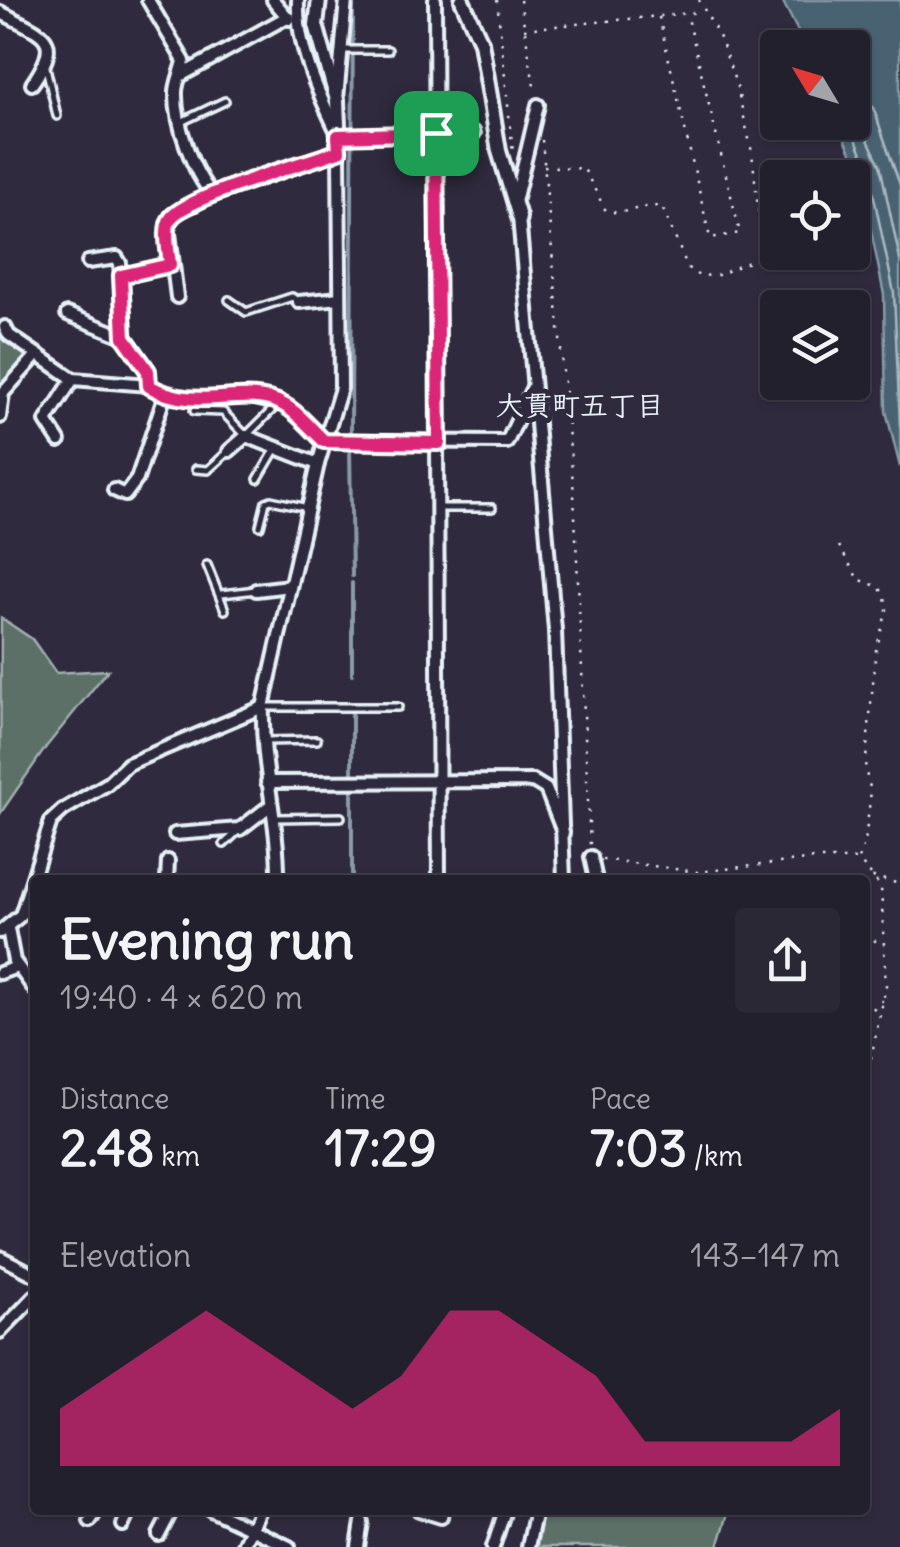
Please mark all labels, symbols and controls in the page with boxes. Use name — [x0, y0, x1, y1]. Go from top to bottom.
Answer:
north arrow — [760, 30, 870, 140]
map controls — [760, 30, 870, 400]
pin — [394, 91, 479, 176]
icon: arrive — [409, 106, 464, 161]
button: locate — [760, 160, 870, 270]
button: layers — [760, 290, 870, 400]
district label: 大貫町五丁目 — [496, 387, 664, 423]
text: Evening run — [60, 905, 354, 974]
button: share — [735, 908, 840, 1013]
text: 19:40 · 4 × 620 m — [60, 977, 303, 1018]
text: Distance — [60, 1081, 169, 1117]
text: Time — [325, 1081, 386, 1117]
text: Pace — [590, 1081, 651, 1117]
text: 2.48 — [60, 1117, 155, 1180]
text: 17:29 — [325, 1117, 437, 1180]
text: 7:03 — [590, 1117, 687, 1180]
text: km — [155, 1138, 200, 1174]
text: /km — [687, 1138, 743, 1174]
text: Elevation — [60, 1235, 191, 1276]
text: 143–147 m — [690, 1235, 840, 1276]

